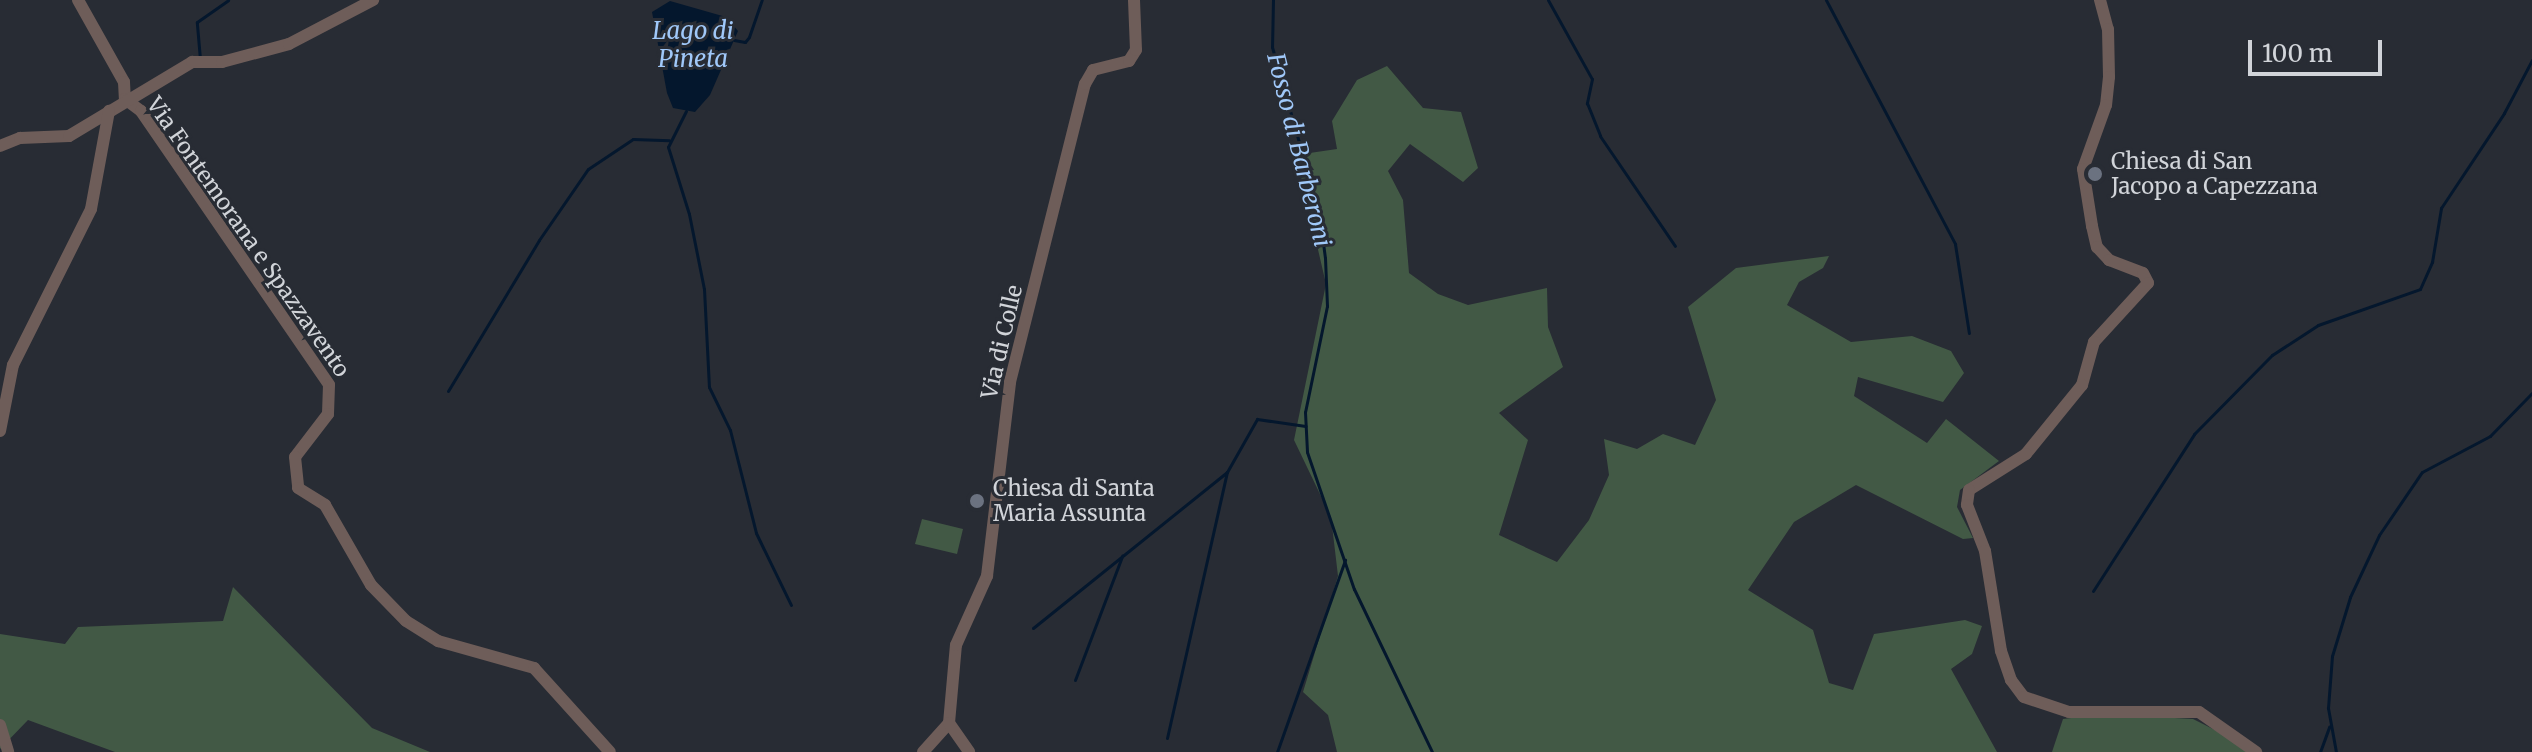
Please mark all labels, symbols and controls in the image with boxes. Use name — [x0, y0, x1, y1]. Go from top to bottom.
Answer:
water label: Lago di Pineta — [652, 17, 734, 73]
scale bar — [2252, 24, 2386, 74]
text: 100 m — [2262, 38, 2332, 69]
water label: Fosso di Barberoni — [1261, 50, 1337, 250]
street label: Via Fontemorana e Spazzavento — [141, 92, 355, 382]
place label: Chiesa di San Jacopo a Capezzana — [2111, 148, 2318, 200]
marker: Chiesa di San Jacopo a Capezzana — [2086, 165, 2104, 183]
street label: Via di Colle — [976, 282, 1028, 402]
place label: Chiesa di Santa Maria Assunta — [993, 475, 1154, 526]
marker: Chiesa di Santa Maria Assunta — [968, 492, 986, 510]

